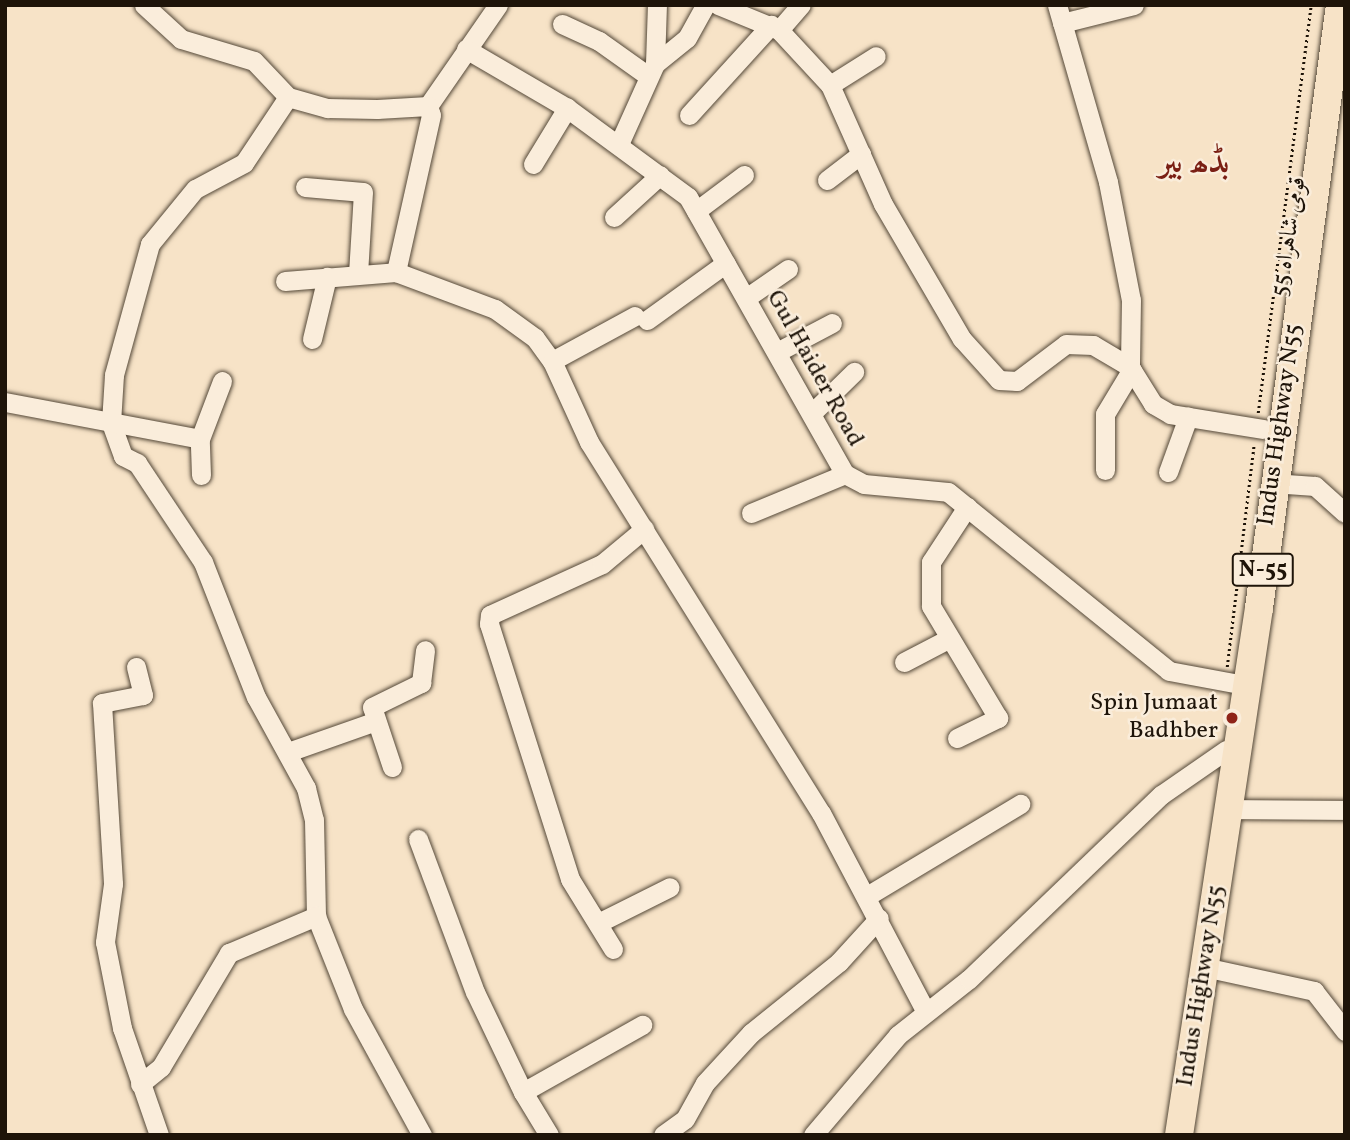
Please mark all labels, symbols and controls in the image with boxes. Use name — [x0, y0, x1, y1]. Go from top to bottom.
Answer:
district label: بڈھ بیر — [1159, 145, 1229, 183]
street label: قومی شاہراہ 55 — [1266, 175, 1314, 299]
street label: Gul Haider Road — [759, 286, 869, 452]
street label: Indus Highway N55 — [1253, 322, 1309, 528]
road number: N-55 — [1232, 550, 1294, 590]
place label: Spin Jumaat Badhber — [1090, 690, 1218, 746]
marker: Spin Jumaat Badhber — [1224, 710, 1240, 726]
street label: Indus Highway N55 — [1172, 883, 1232, 1089]

